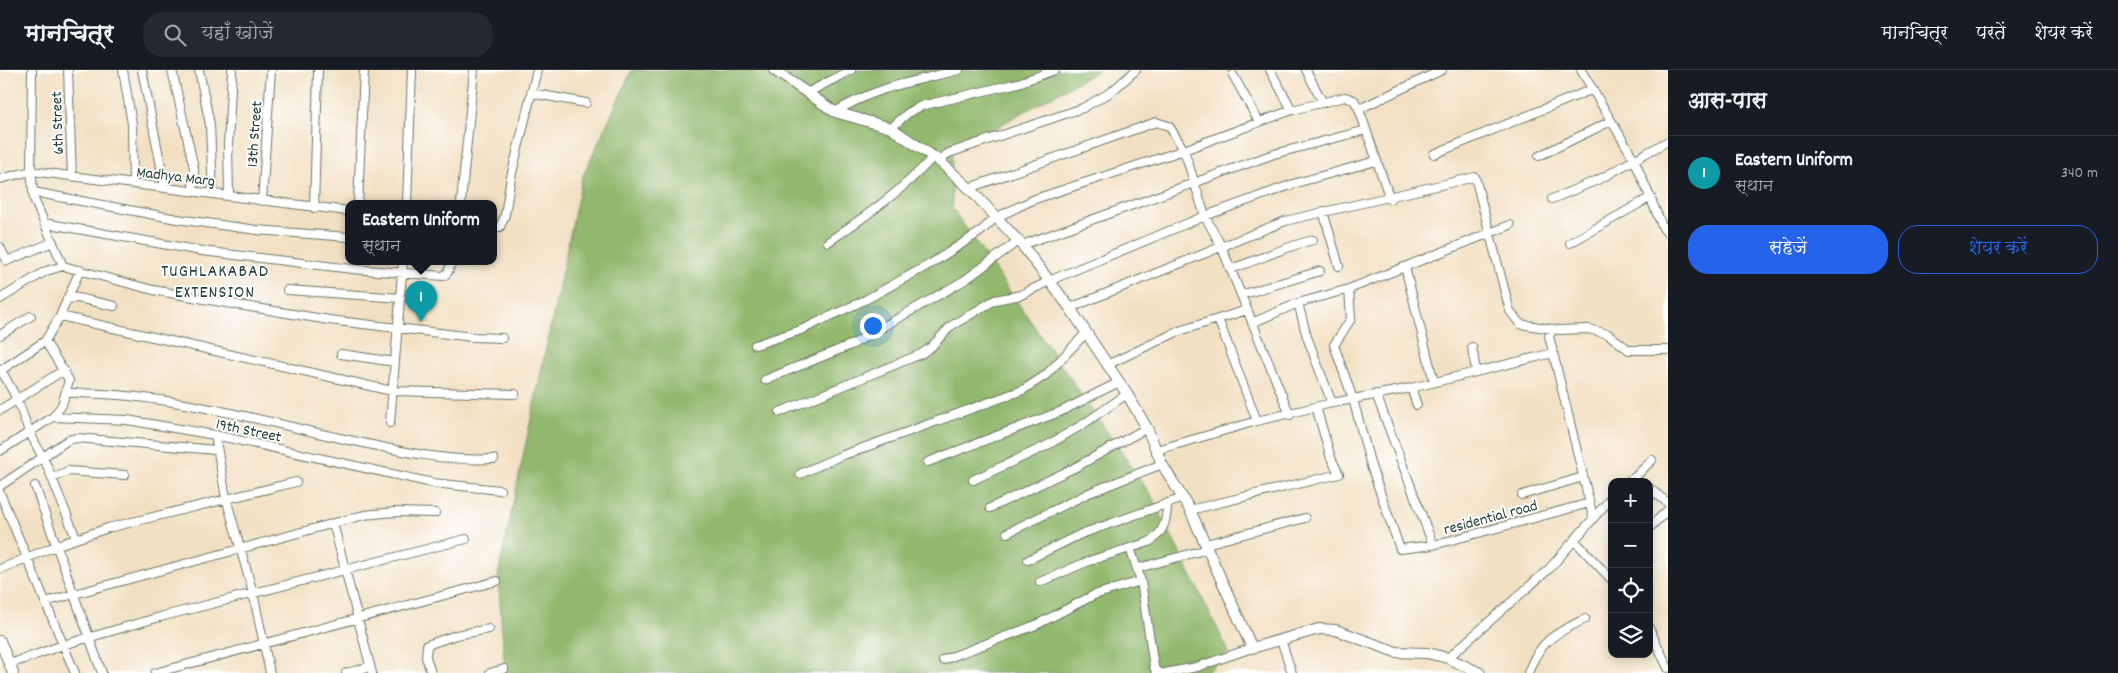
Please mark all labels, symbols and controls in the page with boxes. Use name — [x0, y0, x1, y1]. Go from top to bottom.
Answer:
search box — [143, 12, 493, 57]
text: मानचित्र — [25, 18, 113, 52]
icon: search — [161, 21, 189, 49]
text: यहाँ खोजें — [201, 21, 273, 48]
text: मानचित्र — [1882, 22, 1948, 47]
text: परतें — [1976, 22, 2006, 47]
text: शेयर करें — [2034, 22, 2093, 47]
text: आस-पास — [1688, 88, 1767, 118]
street label: 6th Street — [46, 91, 71, 155]
street label: 13th Street — [242, 100, 269, 168]
text: Eastern Uniform — [1735, 148, 1853, 175]
street label: Madhya Marg — [135, 161, 216, 194]
text: 1 — [1702, 162, 1706, 185]
text: 340 m — [2061, 162, 2098, 185]
text: स्थान — [1735, 175, 1773, 198]
popup — [345, 200, 497, 265]
text: Eastern Uniform — [362, 208, 480, 235]
button: सहेजें — [1688, 225, 1888, 274]
button: शेयर करें — [1898, 225, 2098, 274]
text: स्थान — [362, 235, 400, 258]
district label: TUGHLAKABAD EXTENSION — [161, 260, 269, 306]
pin: 1 — [405, 281, 437, 322]
your location — [860, 313, 886, 339]
street label: 19th Street — [214, 413, 284, 450]
map controls — [1608, 478, 1653, 658]
button: + — [1608, 478, 1653, 523]
street label: residential road — [1441, 495, 1540, 542]
button: − — [1608, 523, 1653, 568]
button: locate — [1608, 568, 1653, 613]
button: layers — [1608, 613, 1653, 658]

